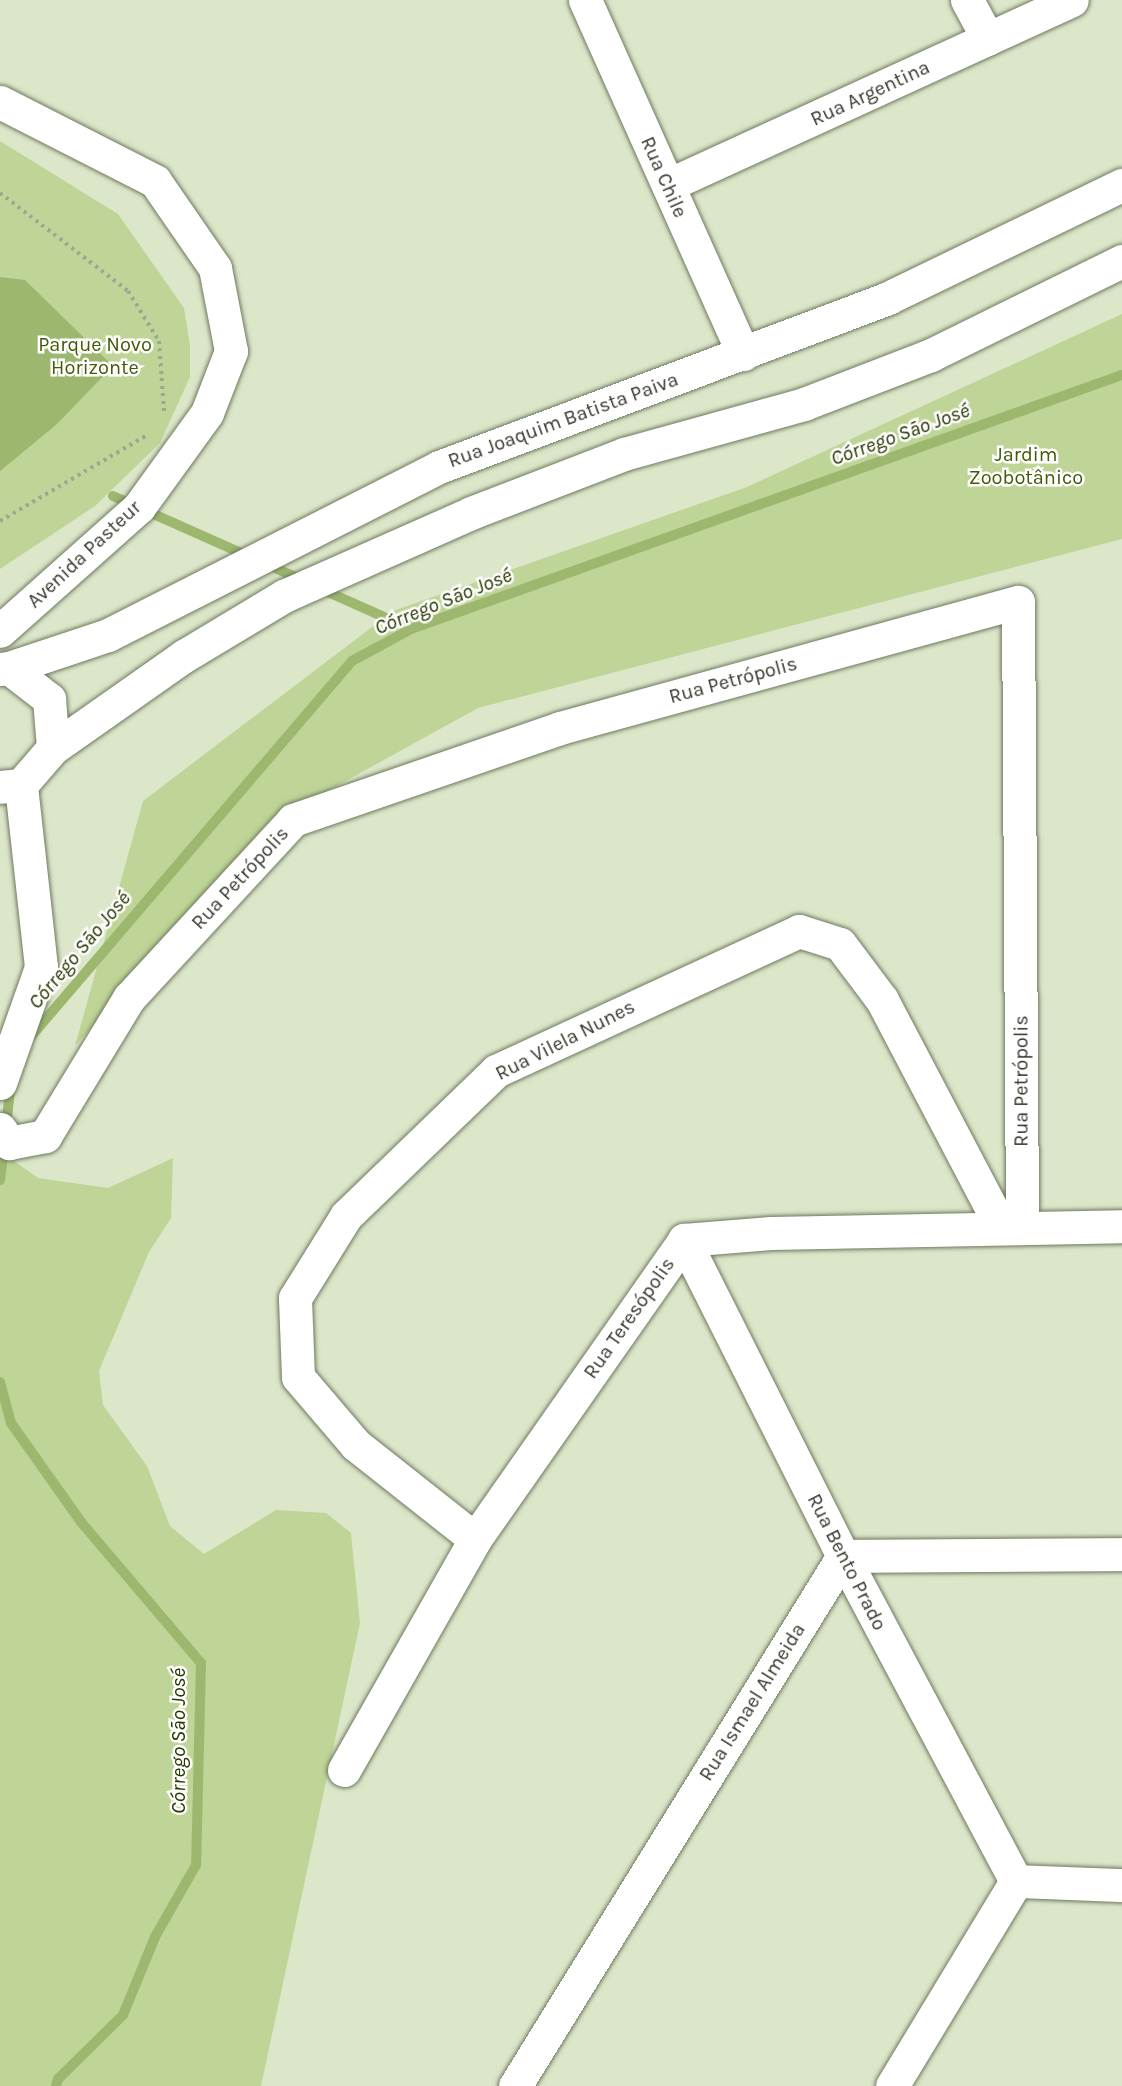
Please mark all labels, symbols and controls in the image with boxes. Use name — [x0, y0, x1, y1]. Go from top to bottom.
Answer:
street label: Rua Argentina — [807, 55, 933, 131]
street label: Rua Chile — [635, 133, 693, 221]
park label: Parque Novo Horizonte — [38, 332, 152, 379]
street label: Rua Joaquim Batista Paiva — [445, 367, 681, 473]
water label: Córrego São José — [827, 397, 973, 471]
park label: Jardim Zoobotânico — [969, 442, 1083, 489]
street label: Avenida Pasteur — [22, 495, 146, 613]
water label: Córrego São José — [371, 562, 515, 640]
street label: Rua Petrópolis — [666, 651, 800, 709]
street label: Rua Petrópolis — [186, 822, 294, 934]
water label: Córrego São José — [22, 886, 136, 1014]
street label: Rua Vilela Nunes — [491, 995, 639, 1085]
street label: Rua Petrópolis — [1009, 1015, 1033, 1147]
street label: Rua Teresópolis — [578, 1253, 680, 1383]
street label: Rua Bento Prado — [802, 1490, 892, 1634]
street label: Rua Ismael Almeida — [694, 1619, 810, 1785]
water label: Córrego São José — [165, 1668, 191, 1814]

